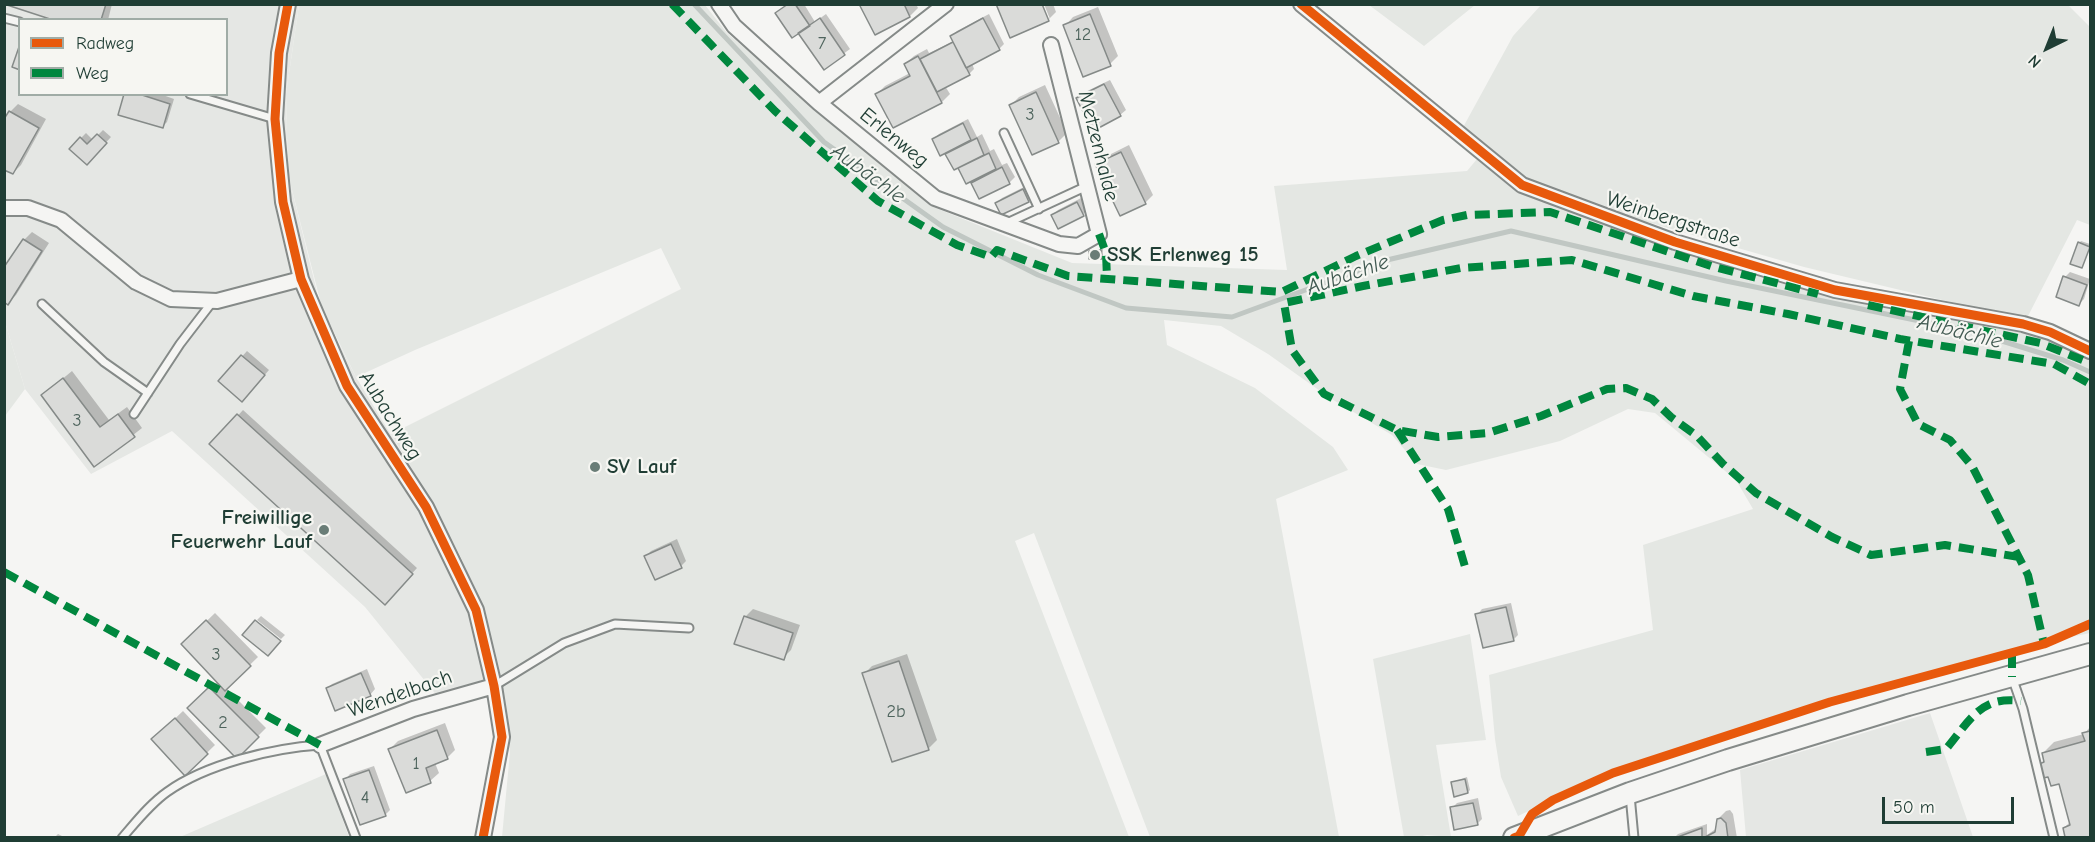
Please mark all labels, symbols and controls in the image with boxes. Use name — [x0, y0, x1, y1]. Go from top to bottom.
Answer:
legend — [18, 18, 228, 96]
north arrow — [2017, 18, 2077, 78]
house number: 12 — [1075, 24, 1091, 46]
text: Radweg — [76, 33, 134, 54]
house number: 7 — [818, 33, 826, 55]
text: N — [2025, 51, 2045, 71]
text: Weg — [76, 63, 109, 84]
street label: Metzenhalde — [1072, 88, 1124, 204]
street label: Erlenweg — [854, 103, 934, 173]
house number: 3 — [1025, 104, 1035, 126]
water label: Aubächle — [826, 138, 910, 210]
street label: Weinbergstraße — [1603, 186, 1743, 254]
place label: SSK Erlenweg 15 — [1107, 242, 1259, 268]
marker: SSK Erlenweg 15 — [1088, 248, 1102, 262]
water label: Aubächle — [1303, 249, 1393, 301]
water label: Aubächle — [1915, 309, 2005, 355]
street label: Aubachweg — [353, 367, 427, 465]
house number: 3 — [72, 410, 82, 432]
place label: SV Lauf — [607, 454, 676, 480]
marker: SV Lauf — [588, 460, 602, 474]
place label: Freiwillige Feuerwehr Lauf — [170, 505, 312, 555]
marker: Freiwillige Feuerwehr Lauf — [317, 523, 331, 537]
house number: 3 — [211, 644, 221, 666]
street label: Wendelbach — [345, 664, 455, 724]
house number: 2b — [886, 701, 906, 723]
house number: 2 — [218, 712, 228, 734]
house number: 1 — [412, 753, 420, 775]
scale bar — [1885, 785, 2017, 823]
house number: 4 — [361, 787, 369, 809]
text: 50 m — [1893, 797, 1935, 818]

